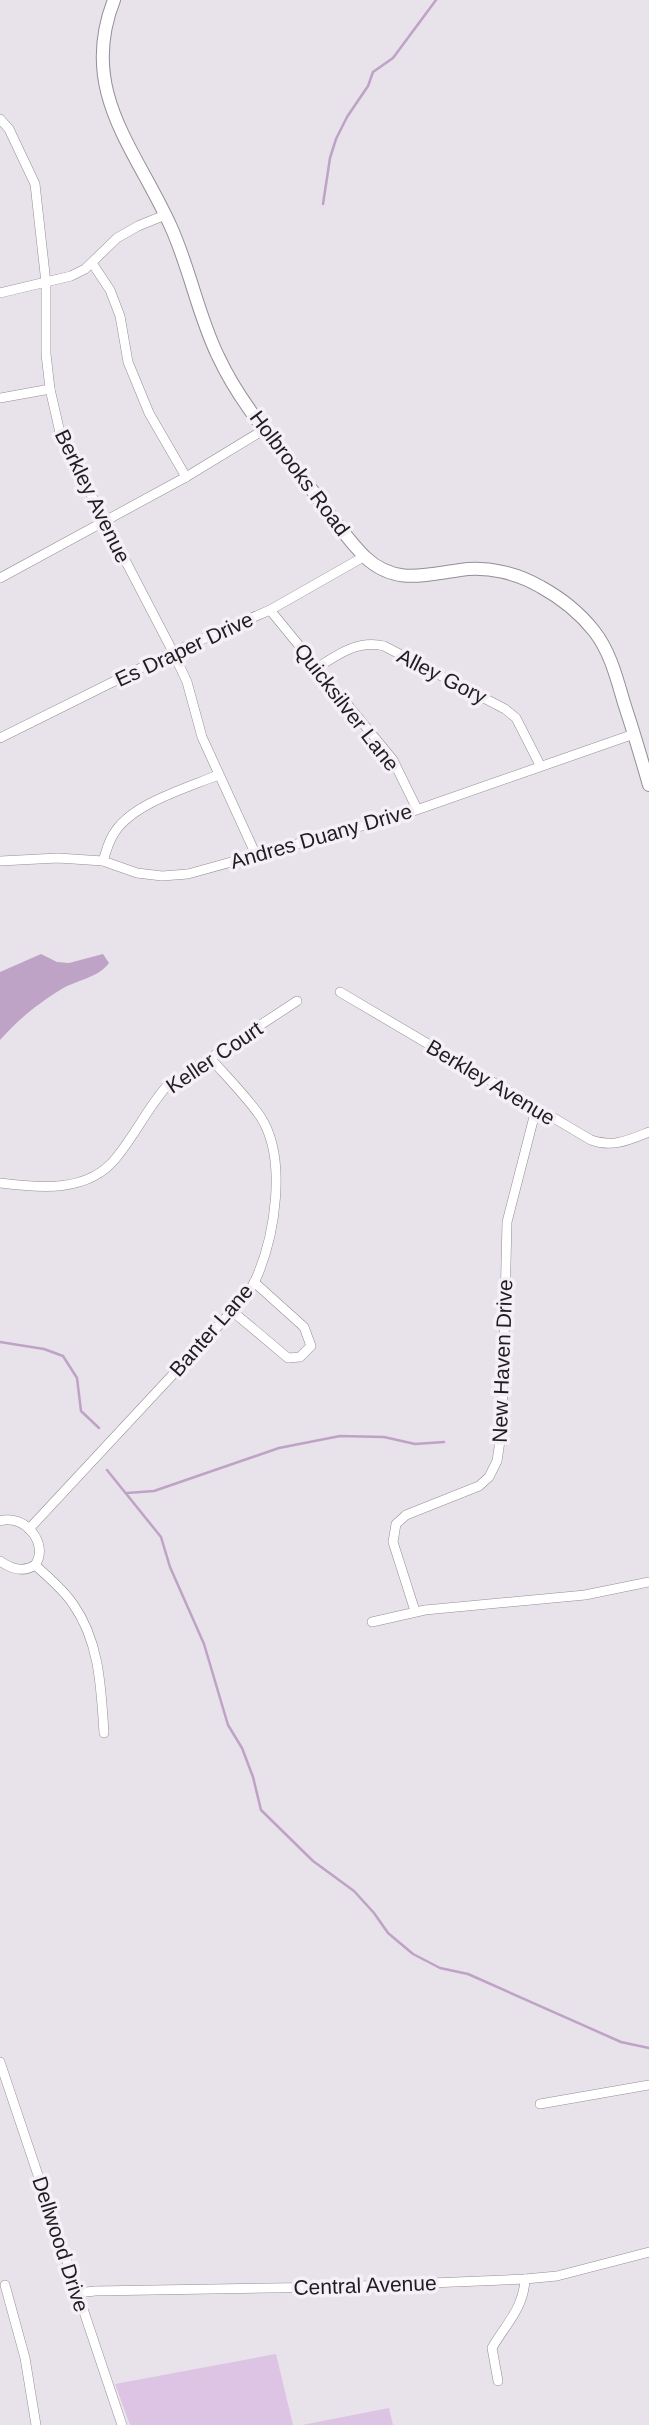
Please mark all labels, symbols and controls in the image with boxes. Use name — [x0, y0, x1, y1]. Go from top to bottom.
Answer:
street label: Holbrooks Road — [246, 406, 354, 540]
street label: Berkley Avenue — [51, 426, 135, 566]
street label: Es Draper Drive — [111, 607, 257, 691]
street label: Quicksilver Lane — [290, 639, 404, 775]
street label: Alley Gory — [394, 644, 491, 708]
street label: Andres Duany Drive — [228, 799, 414, 873]
street label: Keller Court — [162, 1016, 267, 1098]
street label: Berkley Avenue — [423, 1035, 559, 1129]
street label: Banter Lane — [165, 1279, 257, 1381]
street label: New Haven Drive — [488, 1279, 516, 1443]
street label: Dellwood Drive — [28, 2173, 94, 2315]
street label: Central Avenue — [293, 2271, 437, 2299]

